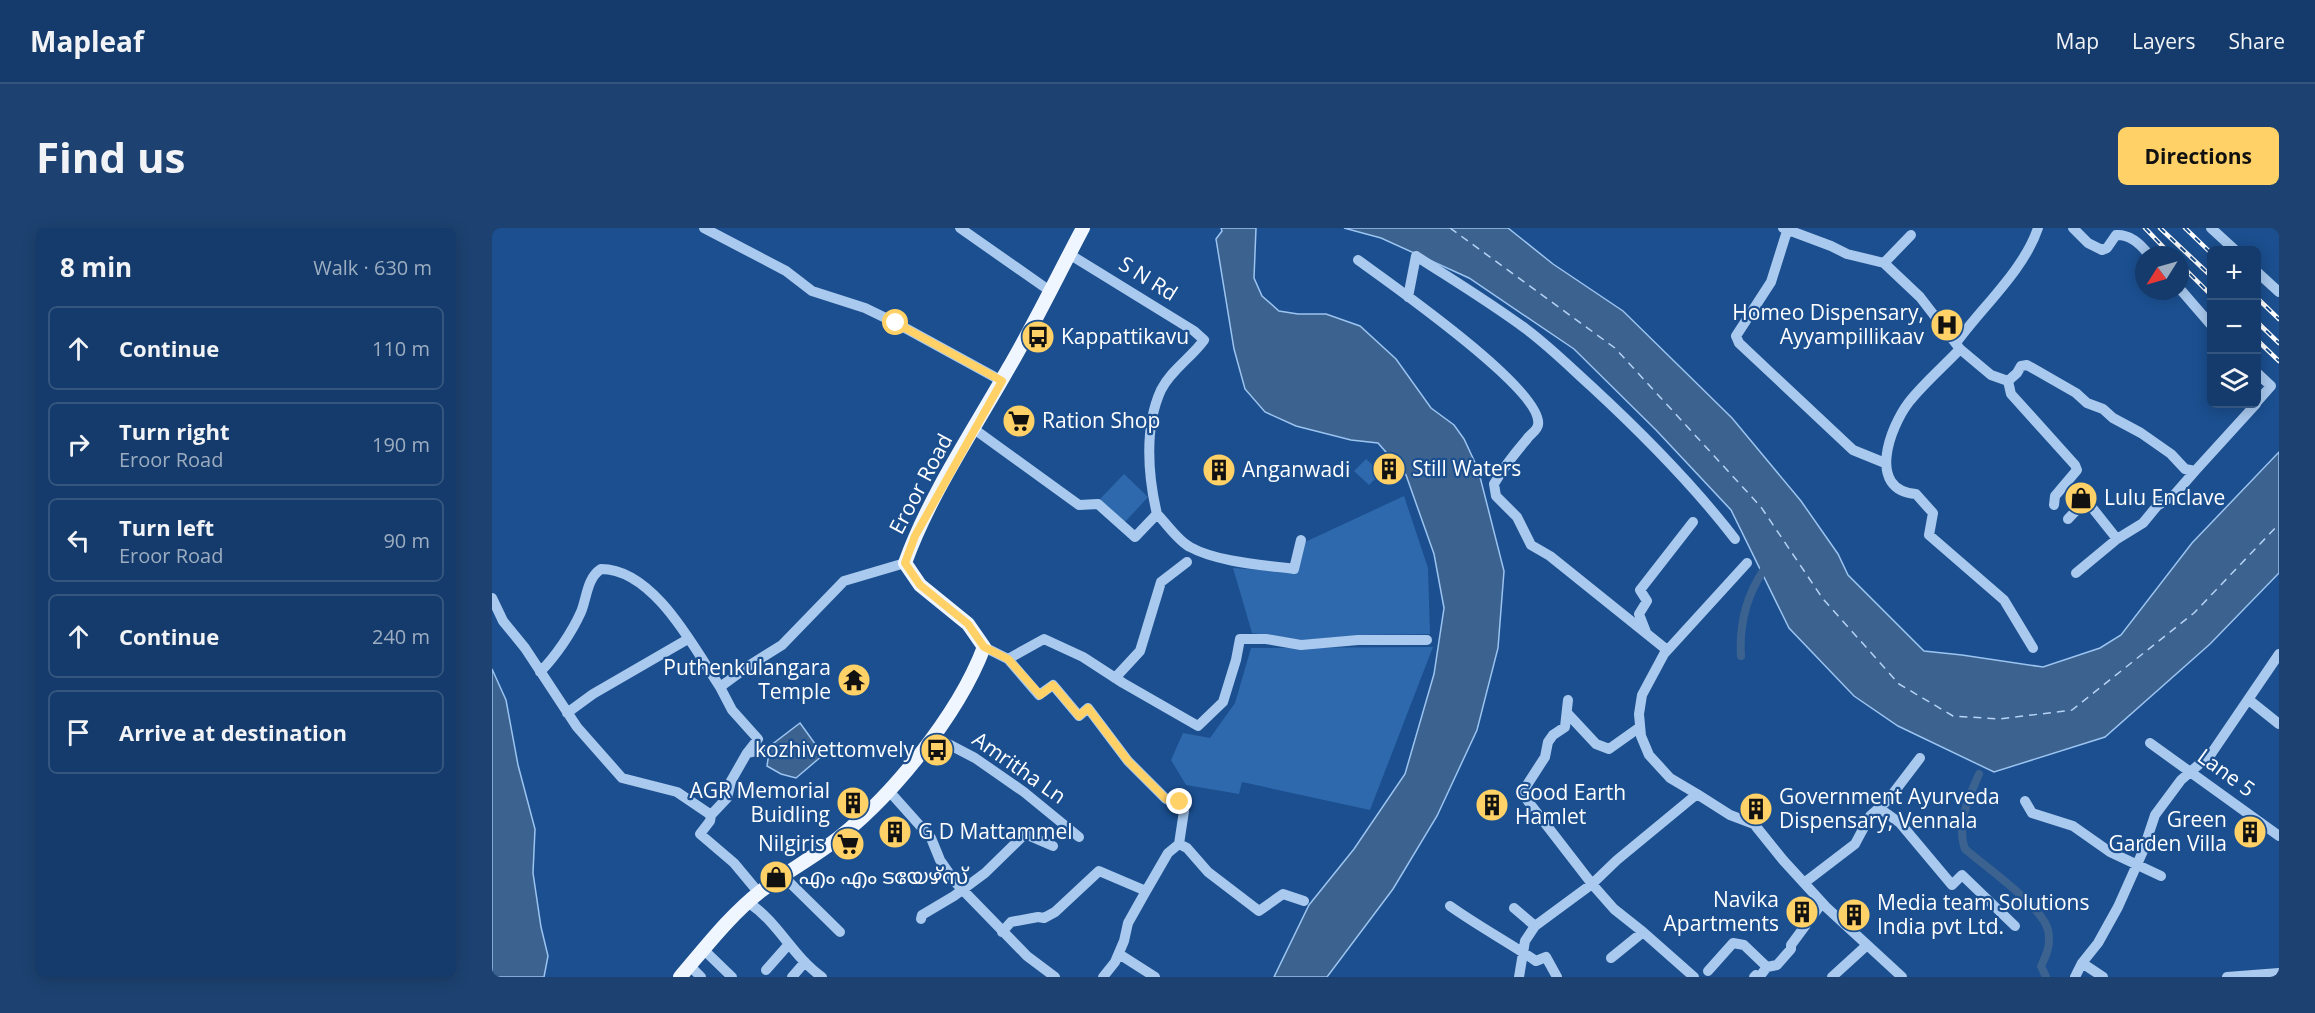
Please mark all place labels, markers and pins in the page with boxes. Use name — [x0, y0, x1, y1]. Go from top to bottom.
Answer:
place label: Homeo Dispensary, Ayyampillikaav — [1732, 298, 1924, 350]
hospital icon: Homeo Dispensary, Ayyampillikaav — [1929, 307, 1965, 343]
bus stop icon: Kappattikavu — [1020, 319, 1056, 355]
place label: Kappattikavu — [1061, 322, 1189, 350]
supermarket icon: Ration Shop — [1001, 403, 1037, 439]
place label: Ration Shop — [1042, 406, 1160, 434]
building icon: Still Waters — [1371, 451, 1407, 487]
building icon: Anganwadi — [1201, 452, 1237, 488]
place label: Still Waters — [1412, 454, 1521, 482]
place label: Anganwadi — [1242, 455, 1350, 483]
shop icon: Lulu Enclave — [2063, 480, 2099, 516]
place label: Lulu Enclave — [2104, 483, 2225, 511]
place label: Puthenkulangara Temple — [663, 653, 831, 705]
temple icon: Puthenkulangara Temple — [836, 662, 872, 698]
bus stop icon: kozhivettomvely — [919, 732, 955, 768]
place label: kozhivettomvely — [755, 735, 914, 763]
place label: AGR Memorial Buidling — [689, 776, 830, 828]
place label: Good Earth Hamlet — [1515, 778, 1626, 830]
place label: Government Ayurveda Dispensary, Vennala — [1779, 782, 2000, 834]
building icon: AGR Memorial Buidling — [835, 785, 871, 821]
building icon: Good Earth Hamlet — [1474, 787, 1510, 823]
building icon: Government Ayurveda Dispensary, Vennala — [1738, 791, 1774, 827]
place label: Green Garden Villa — [2108, 805, 2227, 857]
building icon: G D Mattammel — [877, 814, 913, 850]
building icon: Green Garden Villa — [2232, 814, 2268, 850]
place label: G D Mattammel — [918, 817, 1073, 845]
supermarket icon: Nilgiris — [830, 826, 866, 862]
place label: Nilgiris — [758, 829, 825, 857]
shop icon: എം എം ടയേഴ്‌സ് — [758, 859, 794, 895]
place label: എം എം ടയേഴ്‌സ് — [799, 862, 970, 890]
place label: Navika Apartments — [1664, 885, 1779, 937]
place label: Media team Solutions India pvt Ltd. — [1877, 888, 2089, 940]
building icon: Navika Apartments — [1784, 894, 1820, 930]
building icon: Media team Solutions India pvt Ltd. — [1836, 897, 1872, 933]

